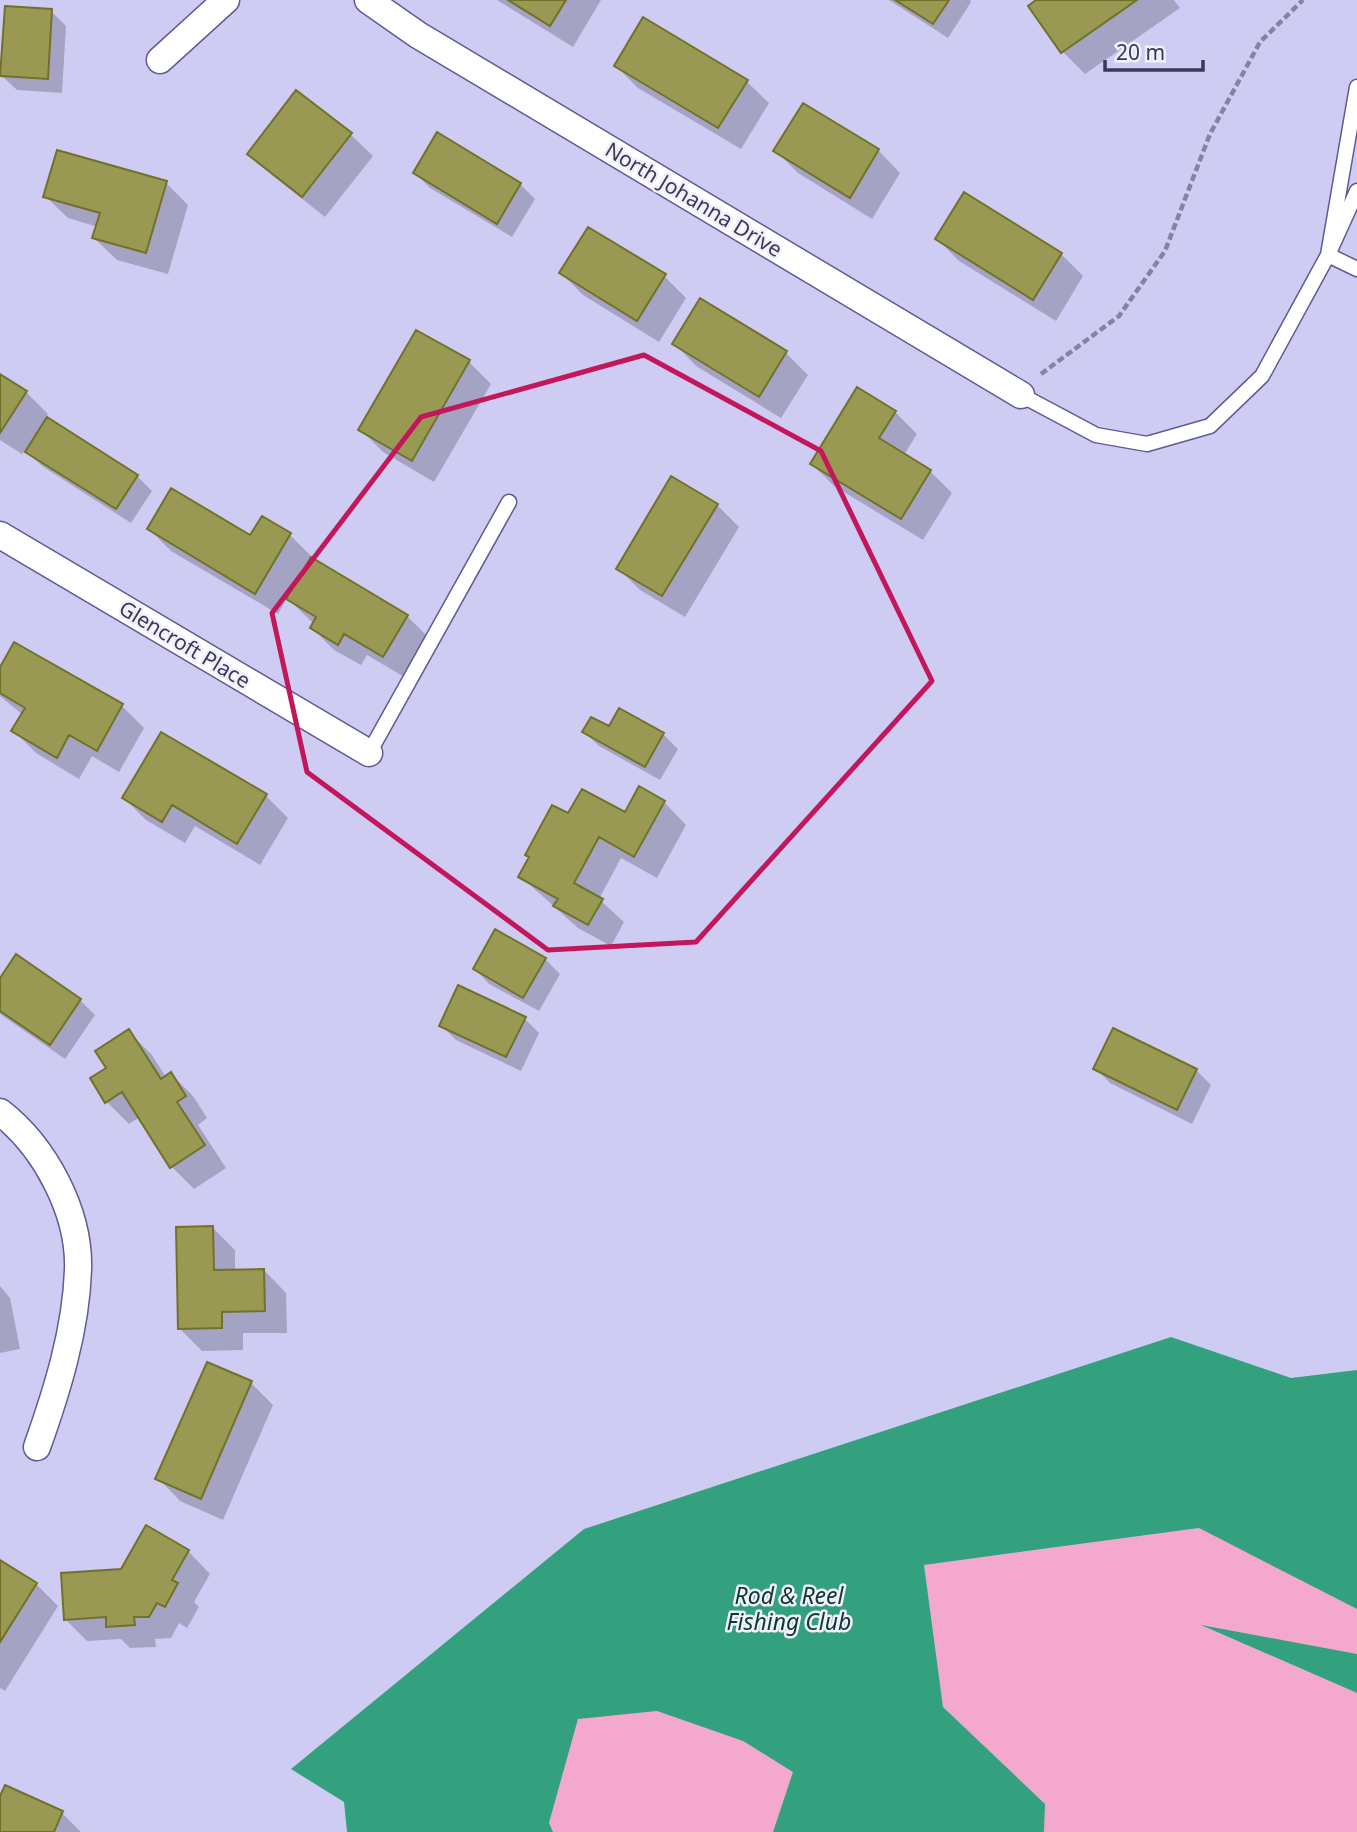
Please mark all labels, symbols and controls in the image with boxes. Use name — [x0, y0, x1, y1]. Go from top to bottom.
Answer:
scale bar — [1105, 28, 1203, 72]
text: 20 m — [1116, 38, 1165, 66]
street label: North Johanna Drive — [600, 135, 788, 263]
street label: Glencroft Place — [114, 594, 256, 694]
water label: Rod & Reel Fishing Club — [727, 1579, 851, 1637]

